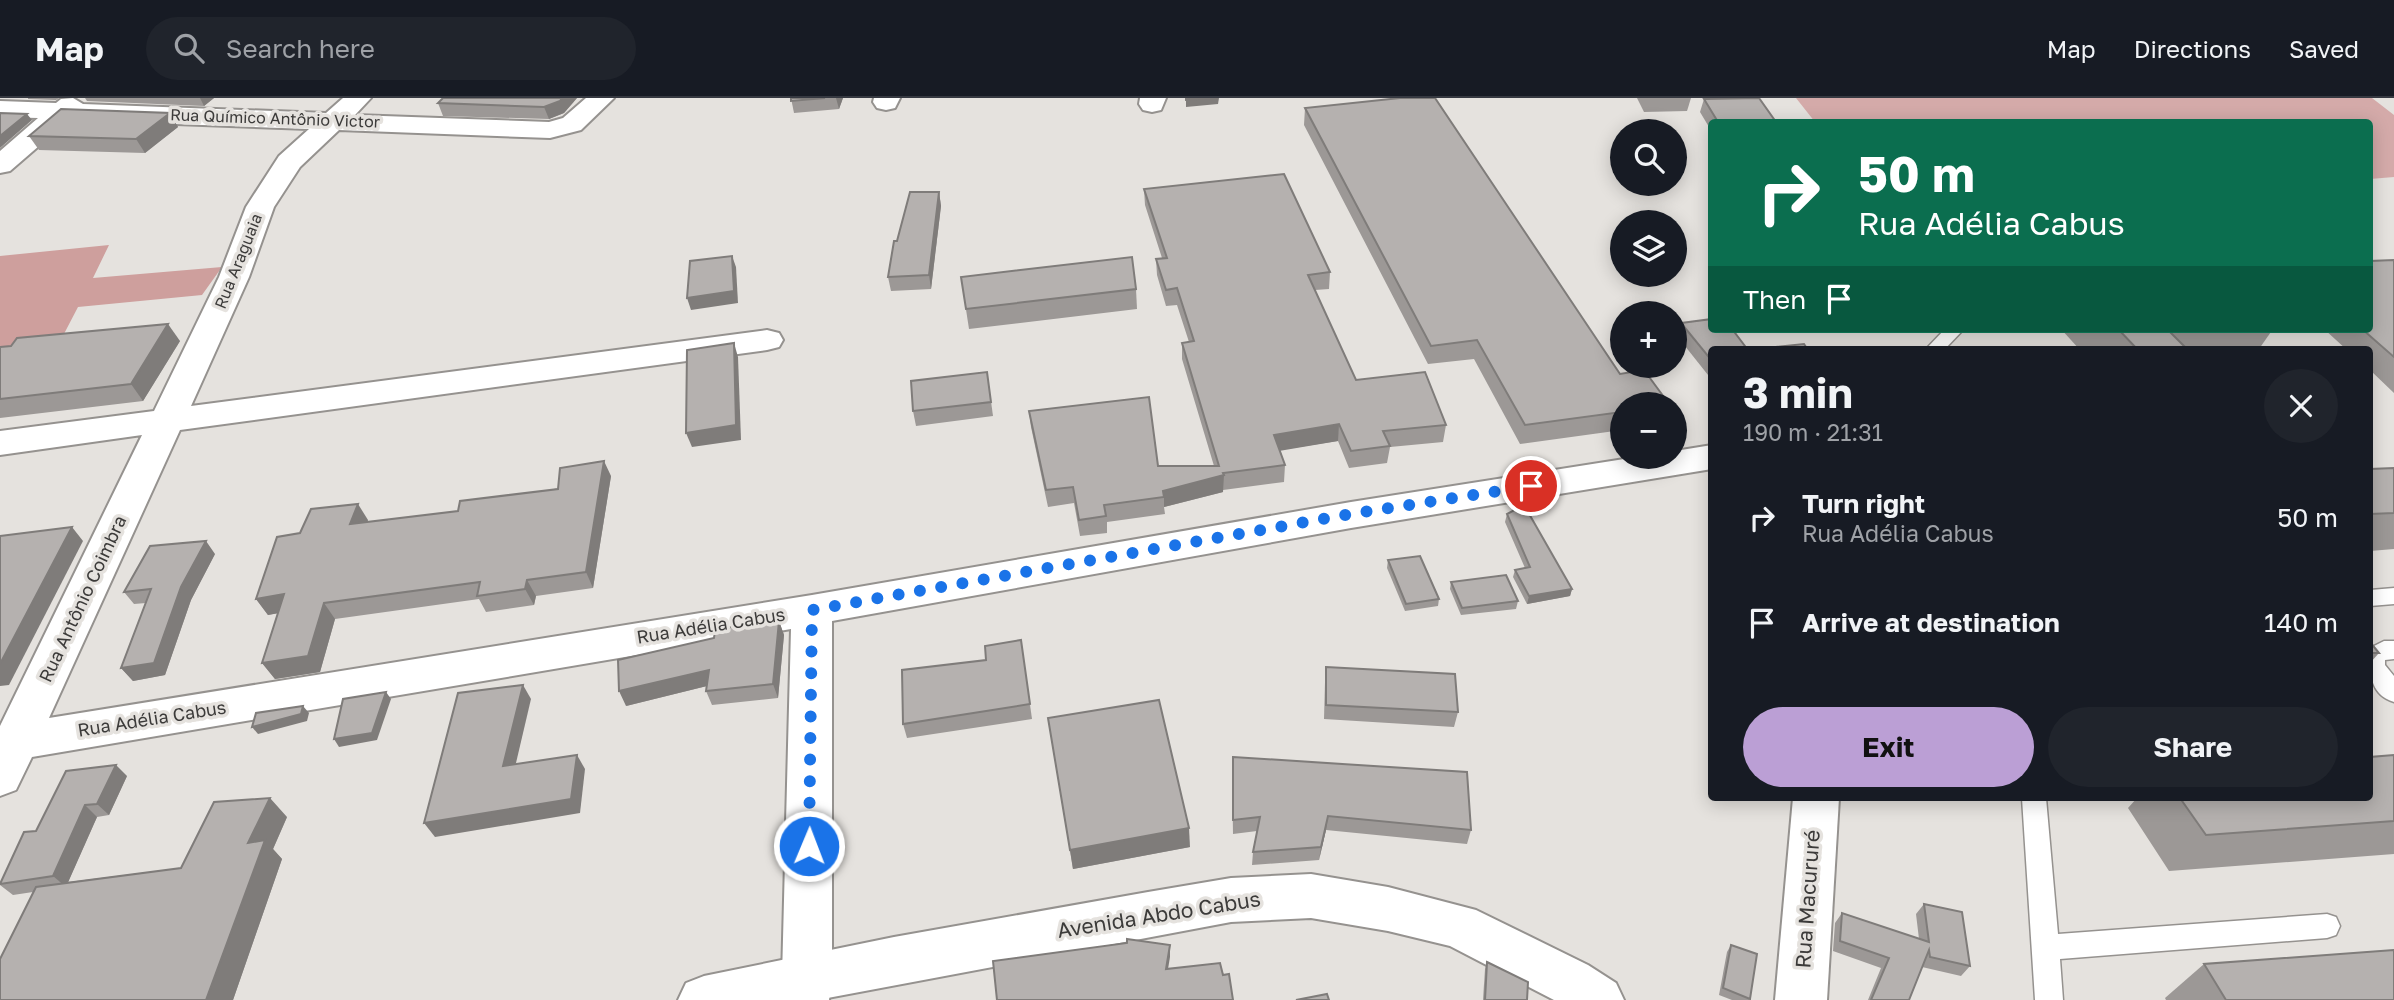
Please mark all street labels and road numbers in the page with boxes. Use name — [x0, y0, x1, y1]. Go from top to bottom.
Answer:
street label: Rua Químico Antônio Victor — [170, 104, 380, 132]
street label: Rua Araguaia — [210, 210, 266, 312]
street label: Rua Antônio Coimbra — [34, 512, 130, 685]
street label: Rua Adélia Cabus — [635, 602, 787, 648]
street label: Rua Adélia Cabus — [76, 695, 228, 741]
street label: Rua Macururé — [1789, 829, 1825, 969]
street label: Avenida Abdo Cabus — [1055, 885, 1262, 943]

